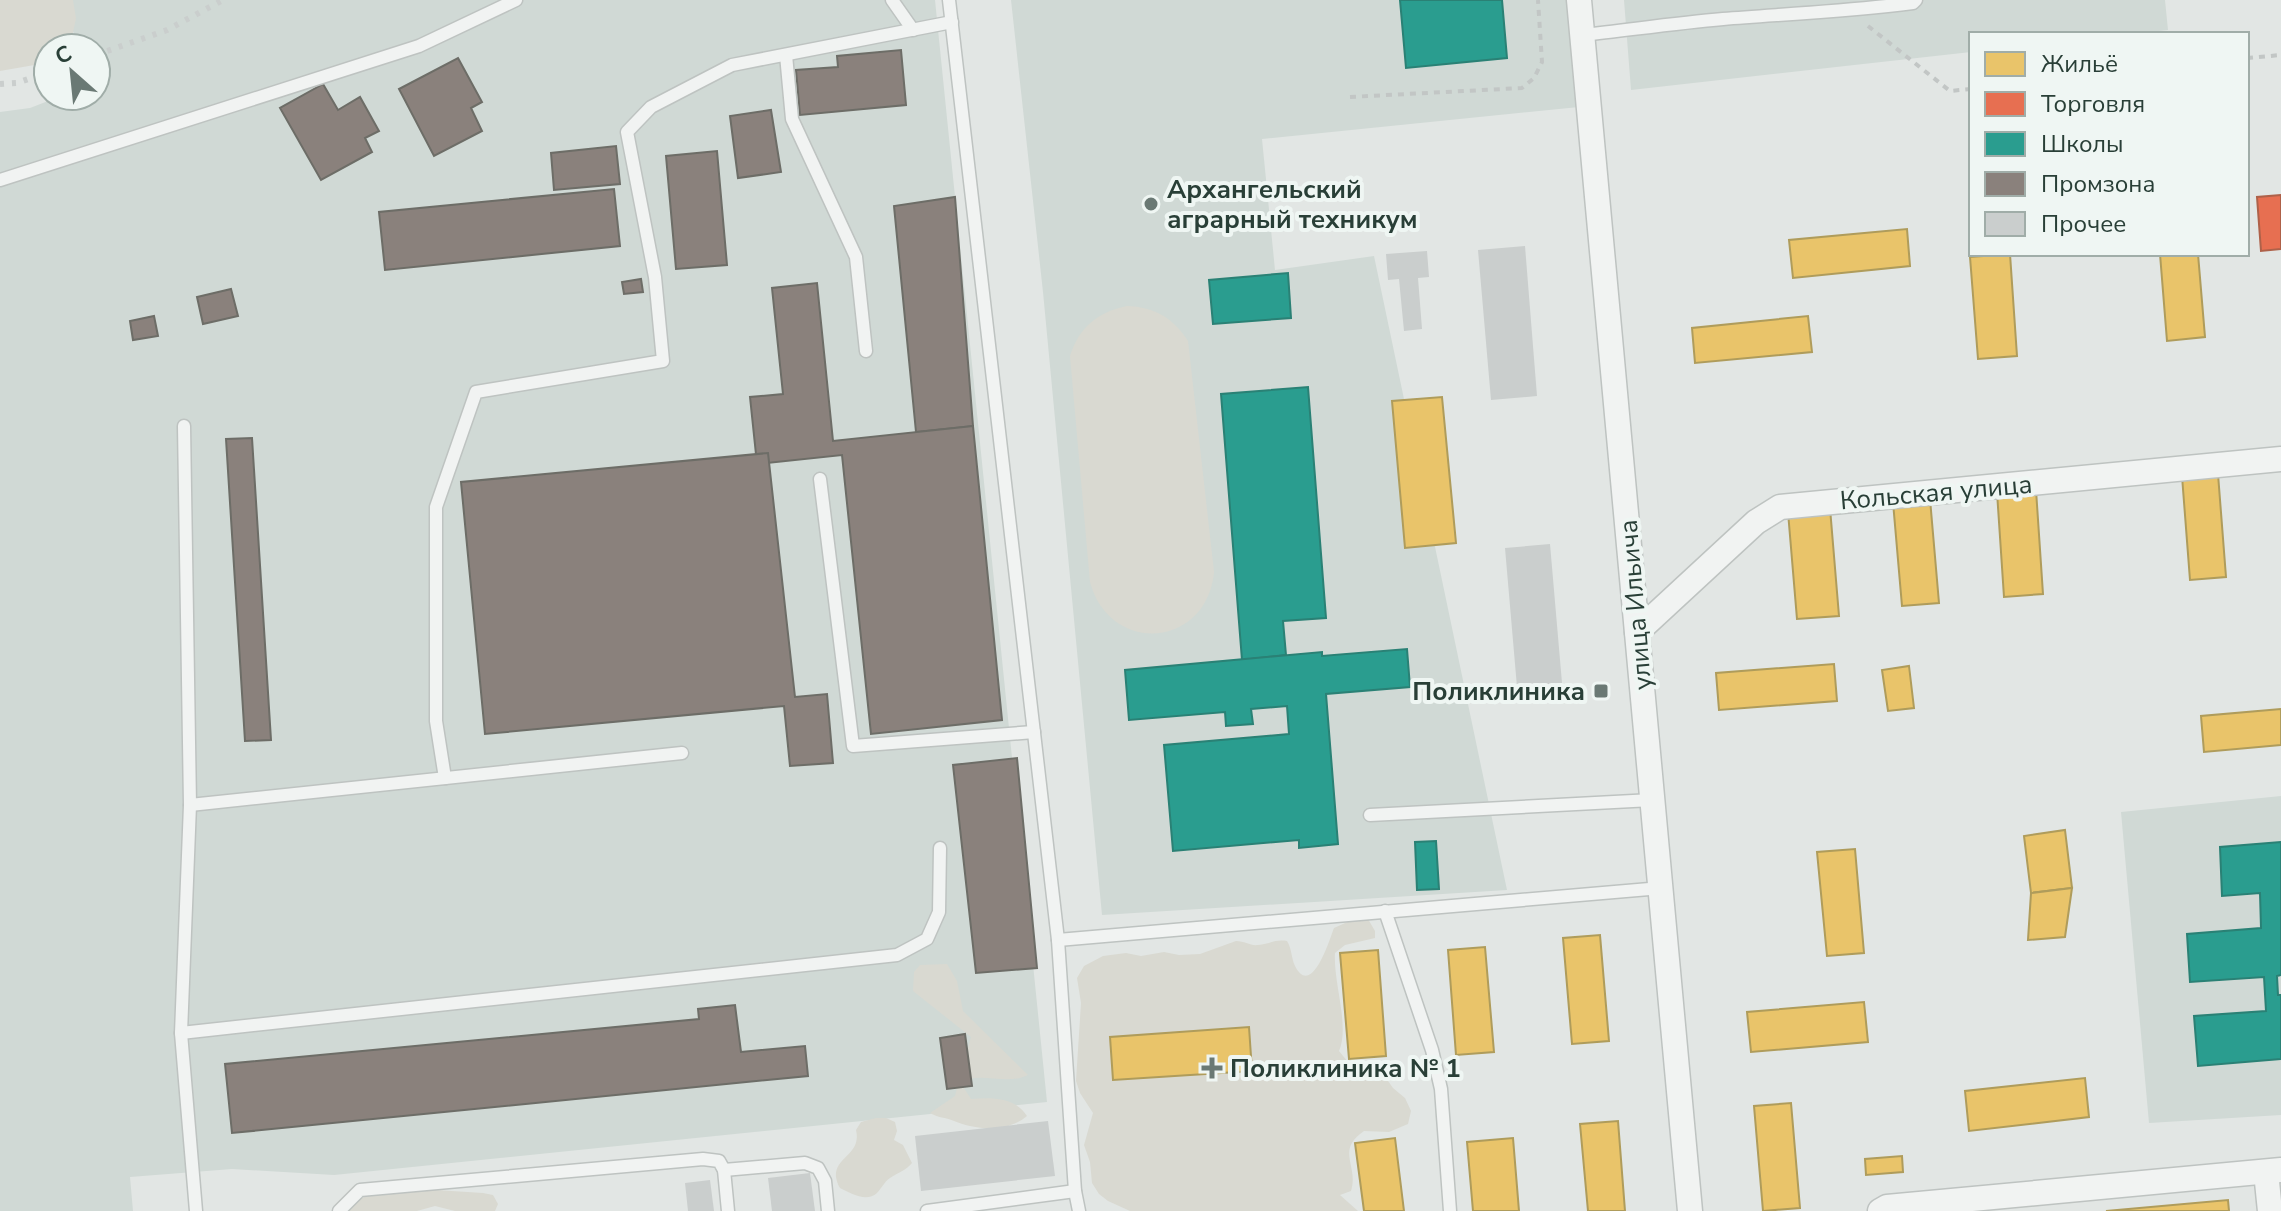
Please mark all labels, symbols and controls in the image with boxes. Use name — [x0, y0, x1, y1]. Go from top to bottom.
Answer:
north arrow — [32, 32, 112, 112]
legend — [1969, 32, 2249, 256]
text: С — [50, 38, 77, 72]
text: Жильё — [2041, 48, 2118, 80]
text: Торговля — [2041, 88, 2145, 120]
text: Школы — [2041, 128, 2124, 160]
text: Промзона — [2041, 168, 2155, 200]
place label: Архангельский аграрный техникум — [1167, 172, 1418, 237]
marker: Архангельский аграрный техникум — [1142, 195, 1160, 213]
text: Прочее — [2041, 208, 2126, 240]
street label: Кольская улица — [1838, 467, 2034, 518]
street label: улица Ильича — [1611, 518, 1660, 692]
place label: Поликлиника — [1412, 674, 1585, 709]
marker: Поликлиника — [1592, 682, 1610, 700]
place label: Поликлиника № 1 — [1230, 1051, 1461, 1086]
marker: Поликлиника № 1 — [1201, 1057, 1223, 1079]

